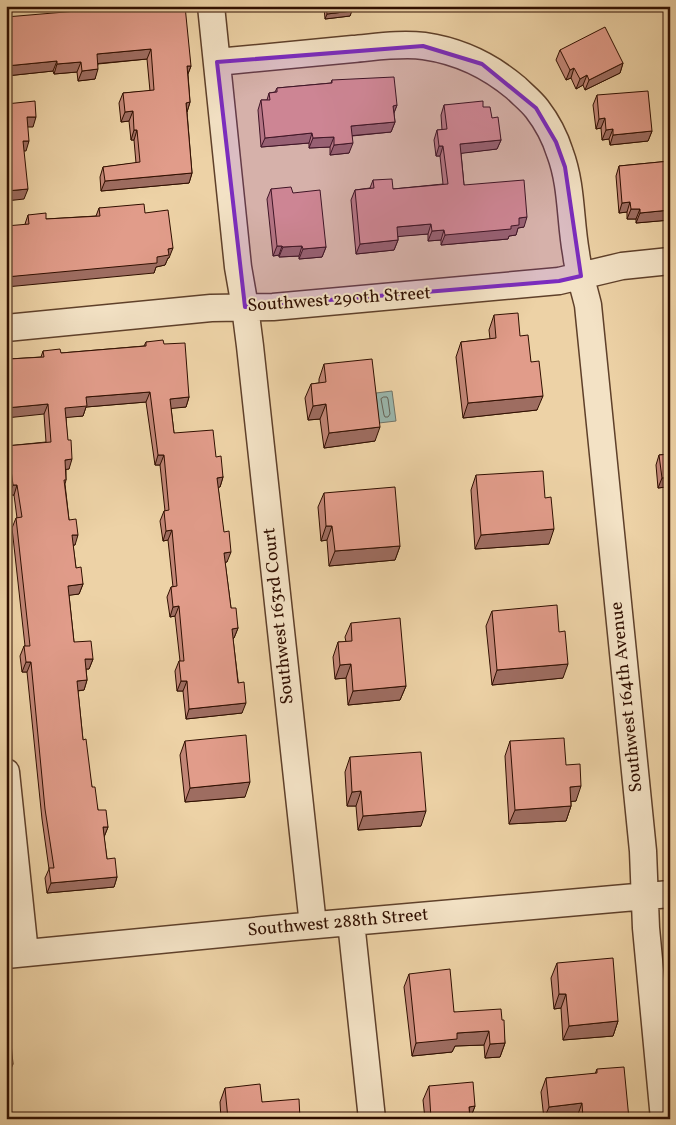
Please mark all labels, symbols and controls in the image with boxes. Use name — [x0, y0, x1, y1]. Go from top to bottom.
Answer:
street label: Southwest 290th Street — [246, 281, 432, 319]
street label: Southwest 163rd Court — [257, 526, 301, 706]
street label: Southwest 164th Avenue — [605, 600, 649, 794]
street label: Southwest 288th Street — [246, 903, 430, 943]

